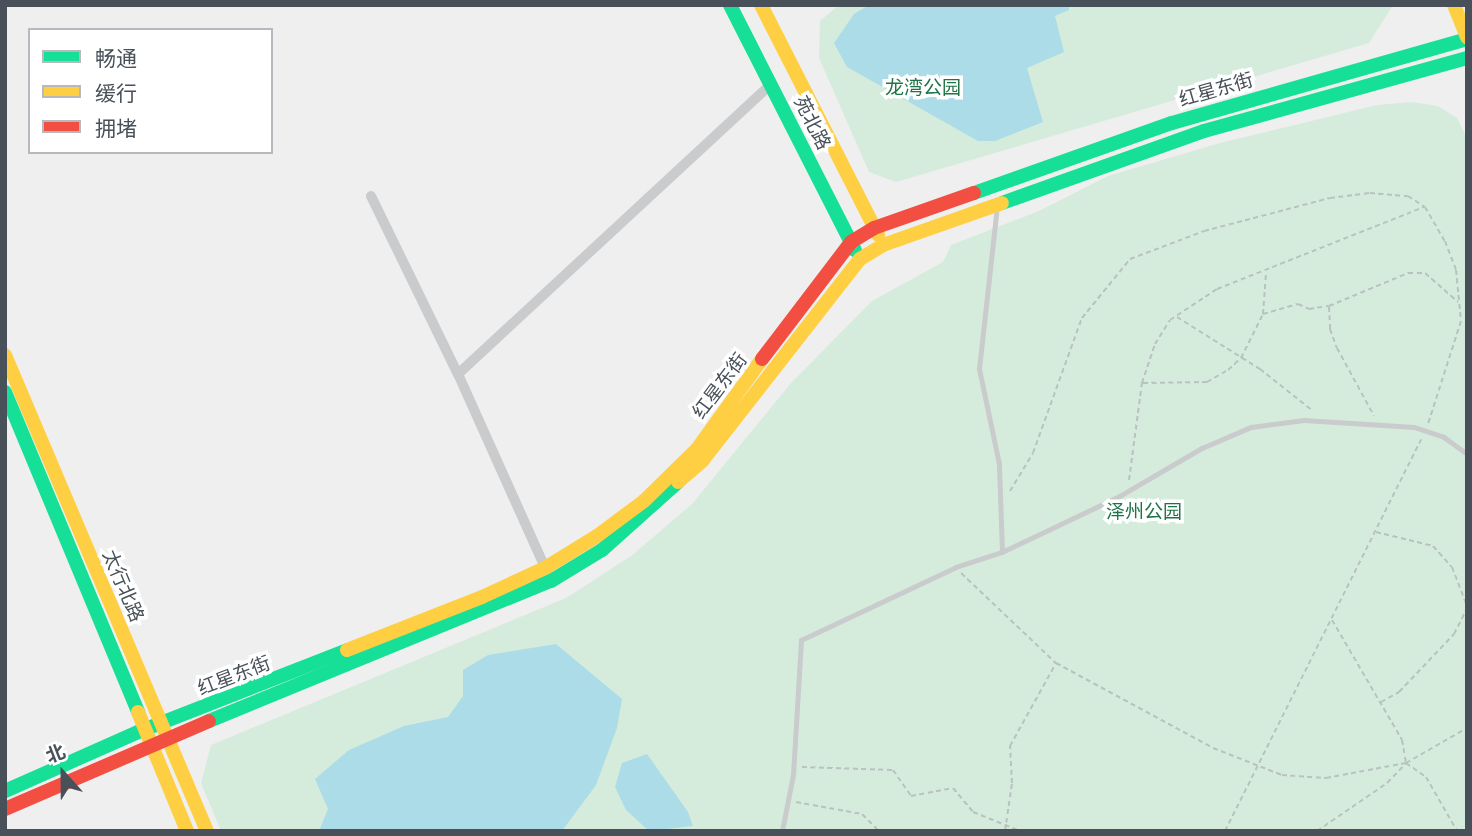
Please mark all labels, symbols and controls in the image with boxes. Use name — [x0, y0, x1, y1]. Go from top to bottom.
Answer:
legend — [28, 28, 273, 154]
text: 畅通 — [95, 45, 137, 72]
street label: 红星东街 — [1176, 69, 1256, 111]
park label: 龙湾公园 — [885, 77, 961, 99]
text: 缓行 — [95, 80, 137, 107]
street label: 苑北路 — [789, 92, 835, 154]
text: 拥堵 — [95, 115, 137, 142]
street label: 红星东街 — [688, 349, 752, 423]
park label: 泽州公园 — [1106, 501, 1182, 523]
street label: 太行北路 — [98, 547, 148, 625]
street label: 红星东街 — [194, 652, 274, 700]
north arrow — [28, 738, 98, 808]
text: 北 — [42, 739, 69, 768]

